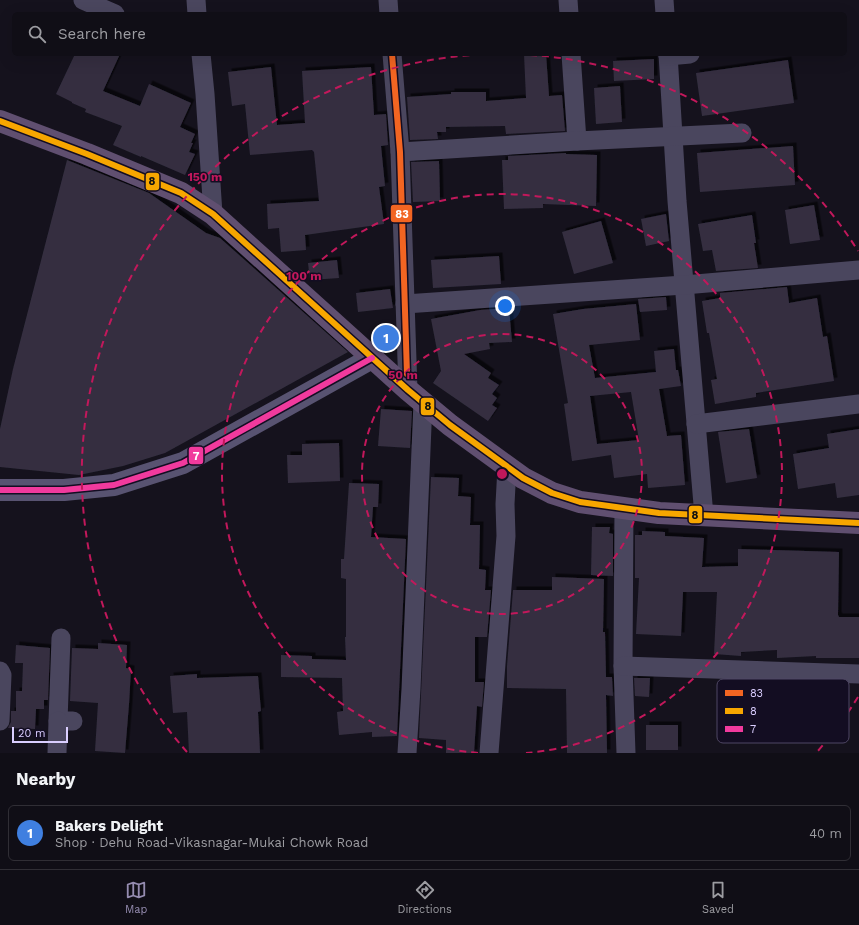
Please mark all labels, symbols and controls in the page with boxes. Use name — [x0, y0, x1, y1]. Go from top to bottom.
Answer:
search box — [12, 12, 847, 56]
icon: search — [26, 23, 48, 45]
text: Search here — [58, 25, 146, 43]
text: 150 m — [188, 170, 222, 184]
line badge: 8 — [145, 172, 160, 191]
text: 8 — [149, 175, 156, 188]
line badge: 83 — [390, 204, 413, 223]
text: 83 — [395, 208, 409, 221]
text: 100 m — [286, 269, 322, 283]
your location — [495, 296, 515, 316]
pin: 1 — [373, 323, 399, 353]
text: 50 m — [388, 368, 418, 382]
line badge: 8 — [420, 397, 435, 416]
text: 8 — [425, 400, 432, 413]
line badge: 7 — [188, 446, 204, 465]
text: 7 — [193, 450, 200, 463]
centre of rings — [495, 467, 509, 481]
line badge: 8 — [688, 505, 703, 524]
text: 8 — [692, 509, 699, 522]
legend — [717, 679, 849, 743]
text: 83 — [750, 687, 763, 700]
text: 8 — [750, 705, 757, 718]
text: 7 — [750, 723, 756, 736]
scale bar — [12, 725, 68, 744]
text: 20 m — [18, 727, 46, 740]
text: Nearby — [16, 769, 75, 789]
text: Bakers Delight — [55, 817, 163, 835]
text: 1 — [27, 826, 33, 841]
text: 40 m — [809, 826, 842, 841]
text: Shop · Dehu Road-Vikasnagar-Mukai Chowk Road — [55, 835, 368, 850]
tab: Map — [125, 879, 147, 916]
tab: Directions — [398, 879, 452, 916]
tab: Saved — [702, 879, 734, 916]

